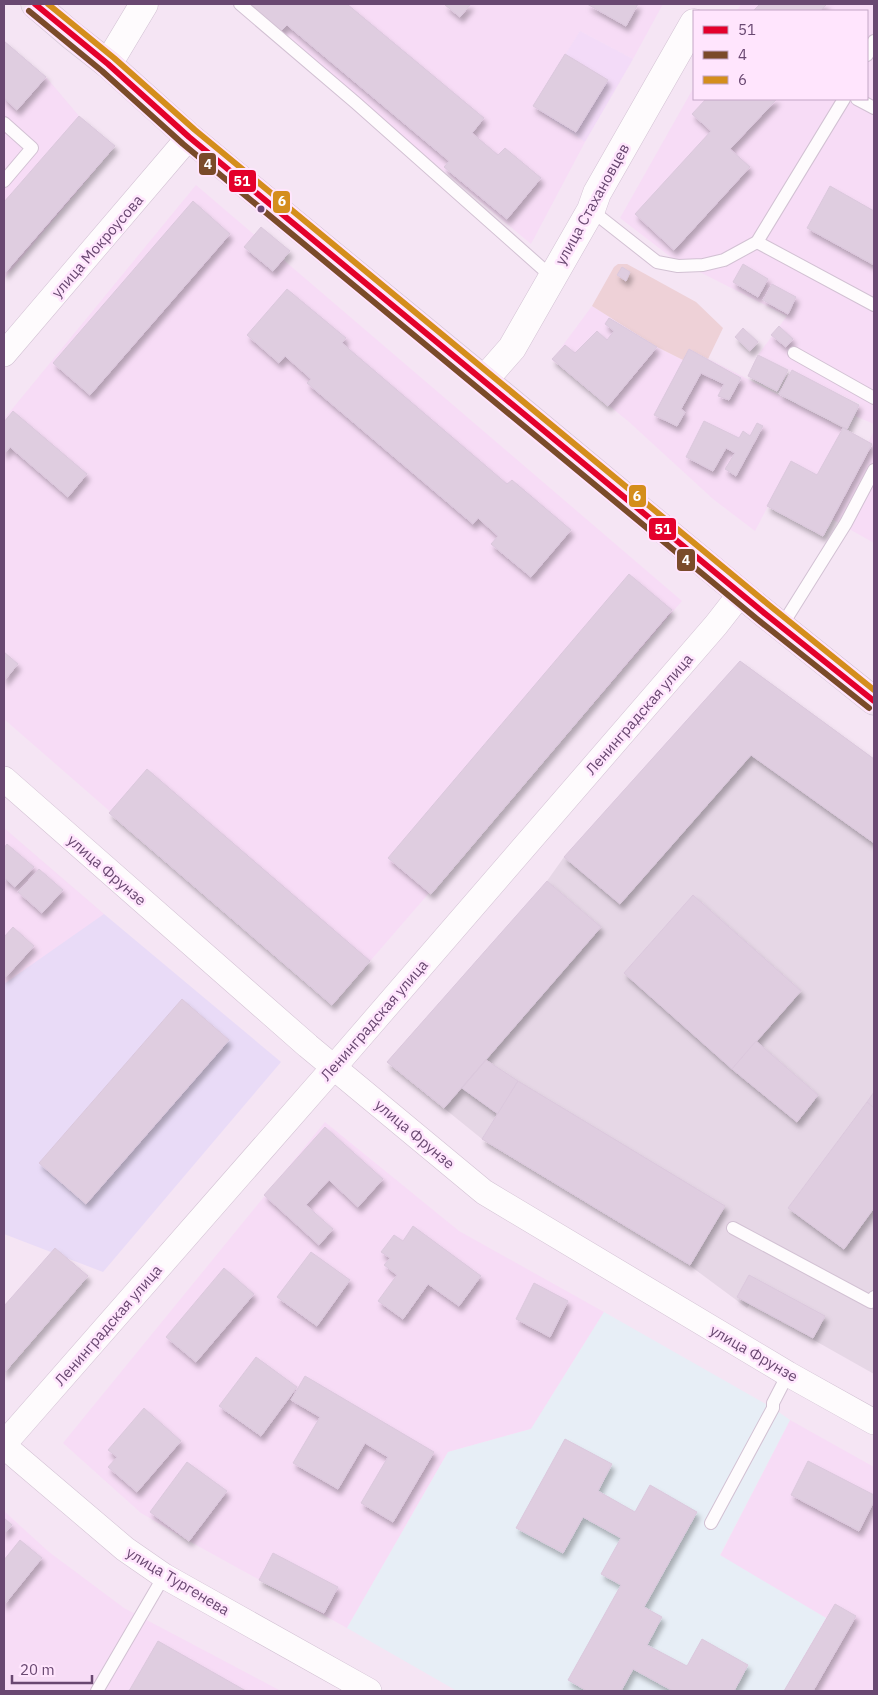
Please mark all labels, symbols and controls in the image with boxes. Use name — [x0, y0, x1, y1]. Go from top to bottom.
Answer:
legend — [693, 10, 868, 100]
text: 51 — [738, 20, 756, 39]
text: 4 — [738, 45, 747, 64]
text: 6 — [738, 70, 747, 89]
street label: улица Стахановцев — [551, 140, 633, 268]
line badge: 4 — [198, 152, 217, 176]
text: 4 — [204, 155, 212, 173]
line badge: 51 — [228, 169, 257, 193]
text: 51 — [234, 172, 251, 190]
line badge: 6 — [272, 190, 291, 214]
street label: улица Мокроусова — [47, 191, 147, 301]
text: 6 — [278, 192, 286, 210]
unlabelled marker — [256, 204, 266, 214]
line badge: 6 — [628, 484, 647, 508]
text: 6 — [633, 487, 641, 505]
line badge: 51 — [648, 517, 677, 541]
text: 51 — [655, 520, 672, 538]
line badge: 4 — [676, 548, 696, 572]
text: 4 — [682, 551, 690, 569]
street label: Ленинградская улица — [581, 650, 697, 778]
street label: улица Фрунзе — [64, 831, 150, 909]
street label: Ленинградская улица — [316, 956, 432, 1084]
street label: улица Фрунзе — [371, 1095, 459, 1173]
street label: Ленинградская улица — [50, 1261, 166, 1389]
street label: улица Фрунзе — [707, 1320, 801, 1386]
street label: улица Тургенева — [123, 1543, 233, 1619]
scale bar — [12, 1652, 92, 1684]
text: 20 m — [20, 1660, 55, 1679]

